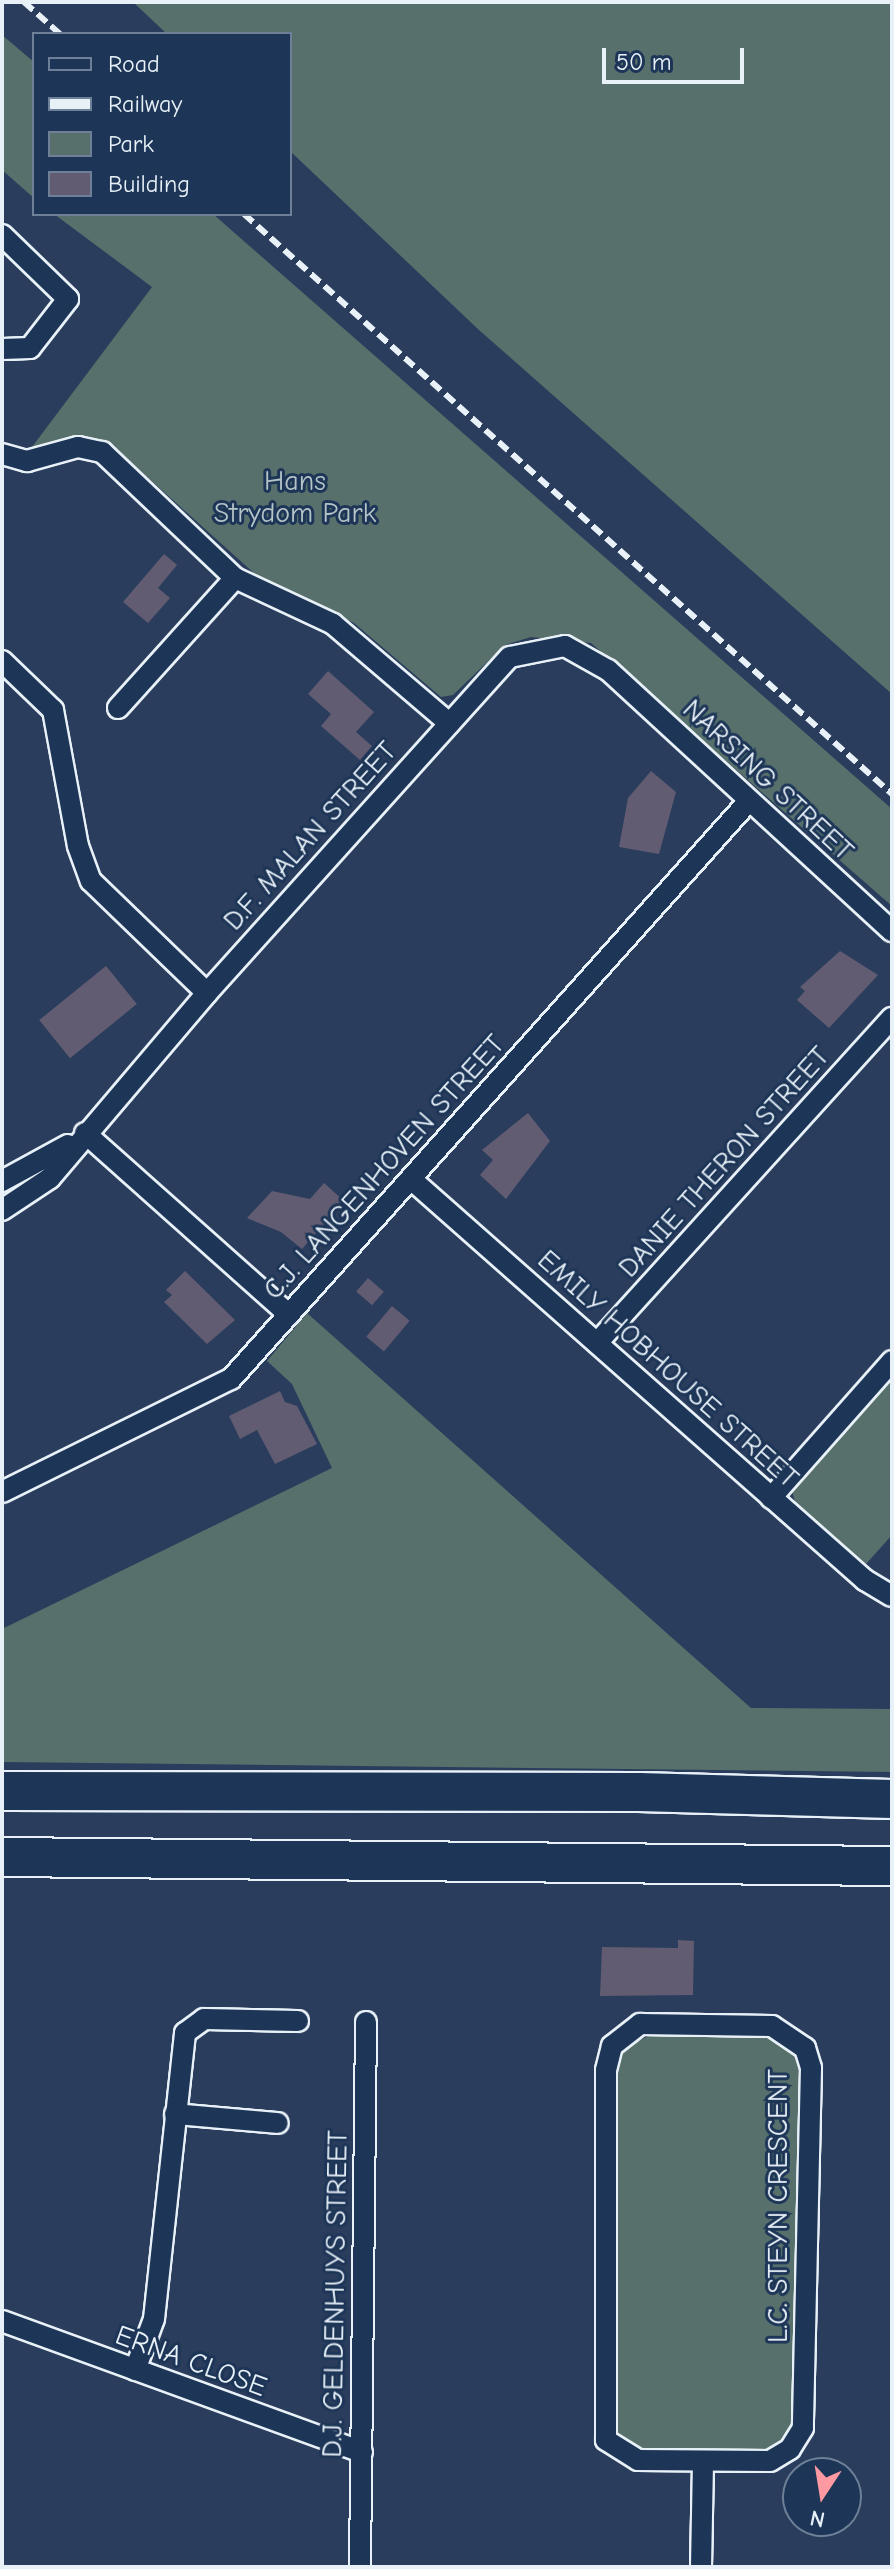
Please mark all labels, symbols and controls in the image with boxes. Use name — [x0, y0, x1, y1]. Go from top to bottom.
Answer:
legend — [32, 32, 292, 216]
scale bar — [606, 32, 748, 82]
text: 50 m — [616, 48, 672, 76]
text: Road — [108, 50, 160, 78]
text: Railway — [108, 90, 182, 118]
text: Park — [108, 130, 154, 158]
text: Building — [108, 170, 190, 198]
park label: Hans Strydom Park — [214, 464, 376, 530]
street label: NARSING STREET — [676, 692, 860, 868]
street label: D.F. MALAN STREET — [216, 735, 404, 937]
street label: C.J. LANGENHOVEN STREET — [256, 1028, 512, 1306]
street label: DANIE THERON STREET — [612, 1040, 836, 1284]
street label: EMILY HOBHOUSE STREET — [531, 1243, 805, 1495]
street label: L.C. STEYN CRESCENT — [761, 2069, 795, 2343]
street label: D.J. GELDENHUYS STREET — [315, 2130, 355, 2458]
street label: ERNA CLOSE — [111, 2318, 271, 2404]
north arrow — [782, 2457, 862, 2537]
text: N — [808, 2504, 827, 2533]

